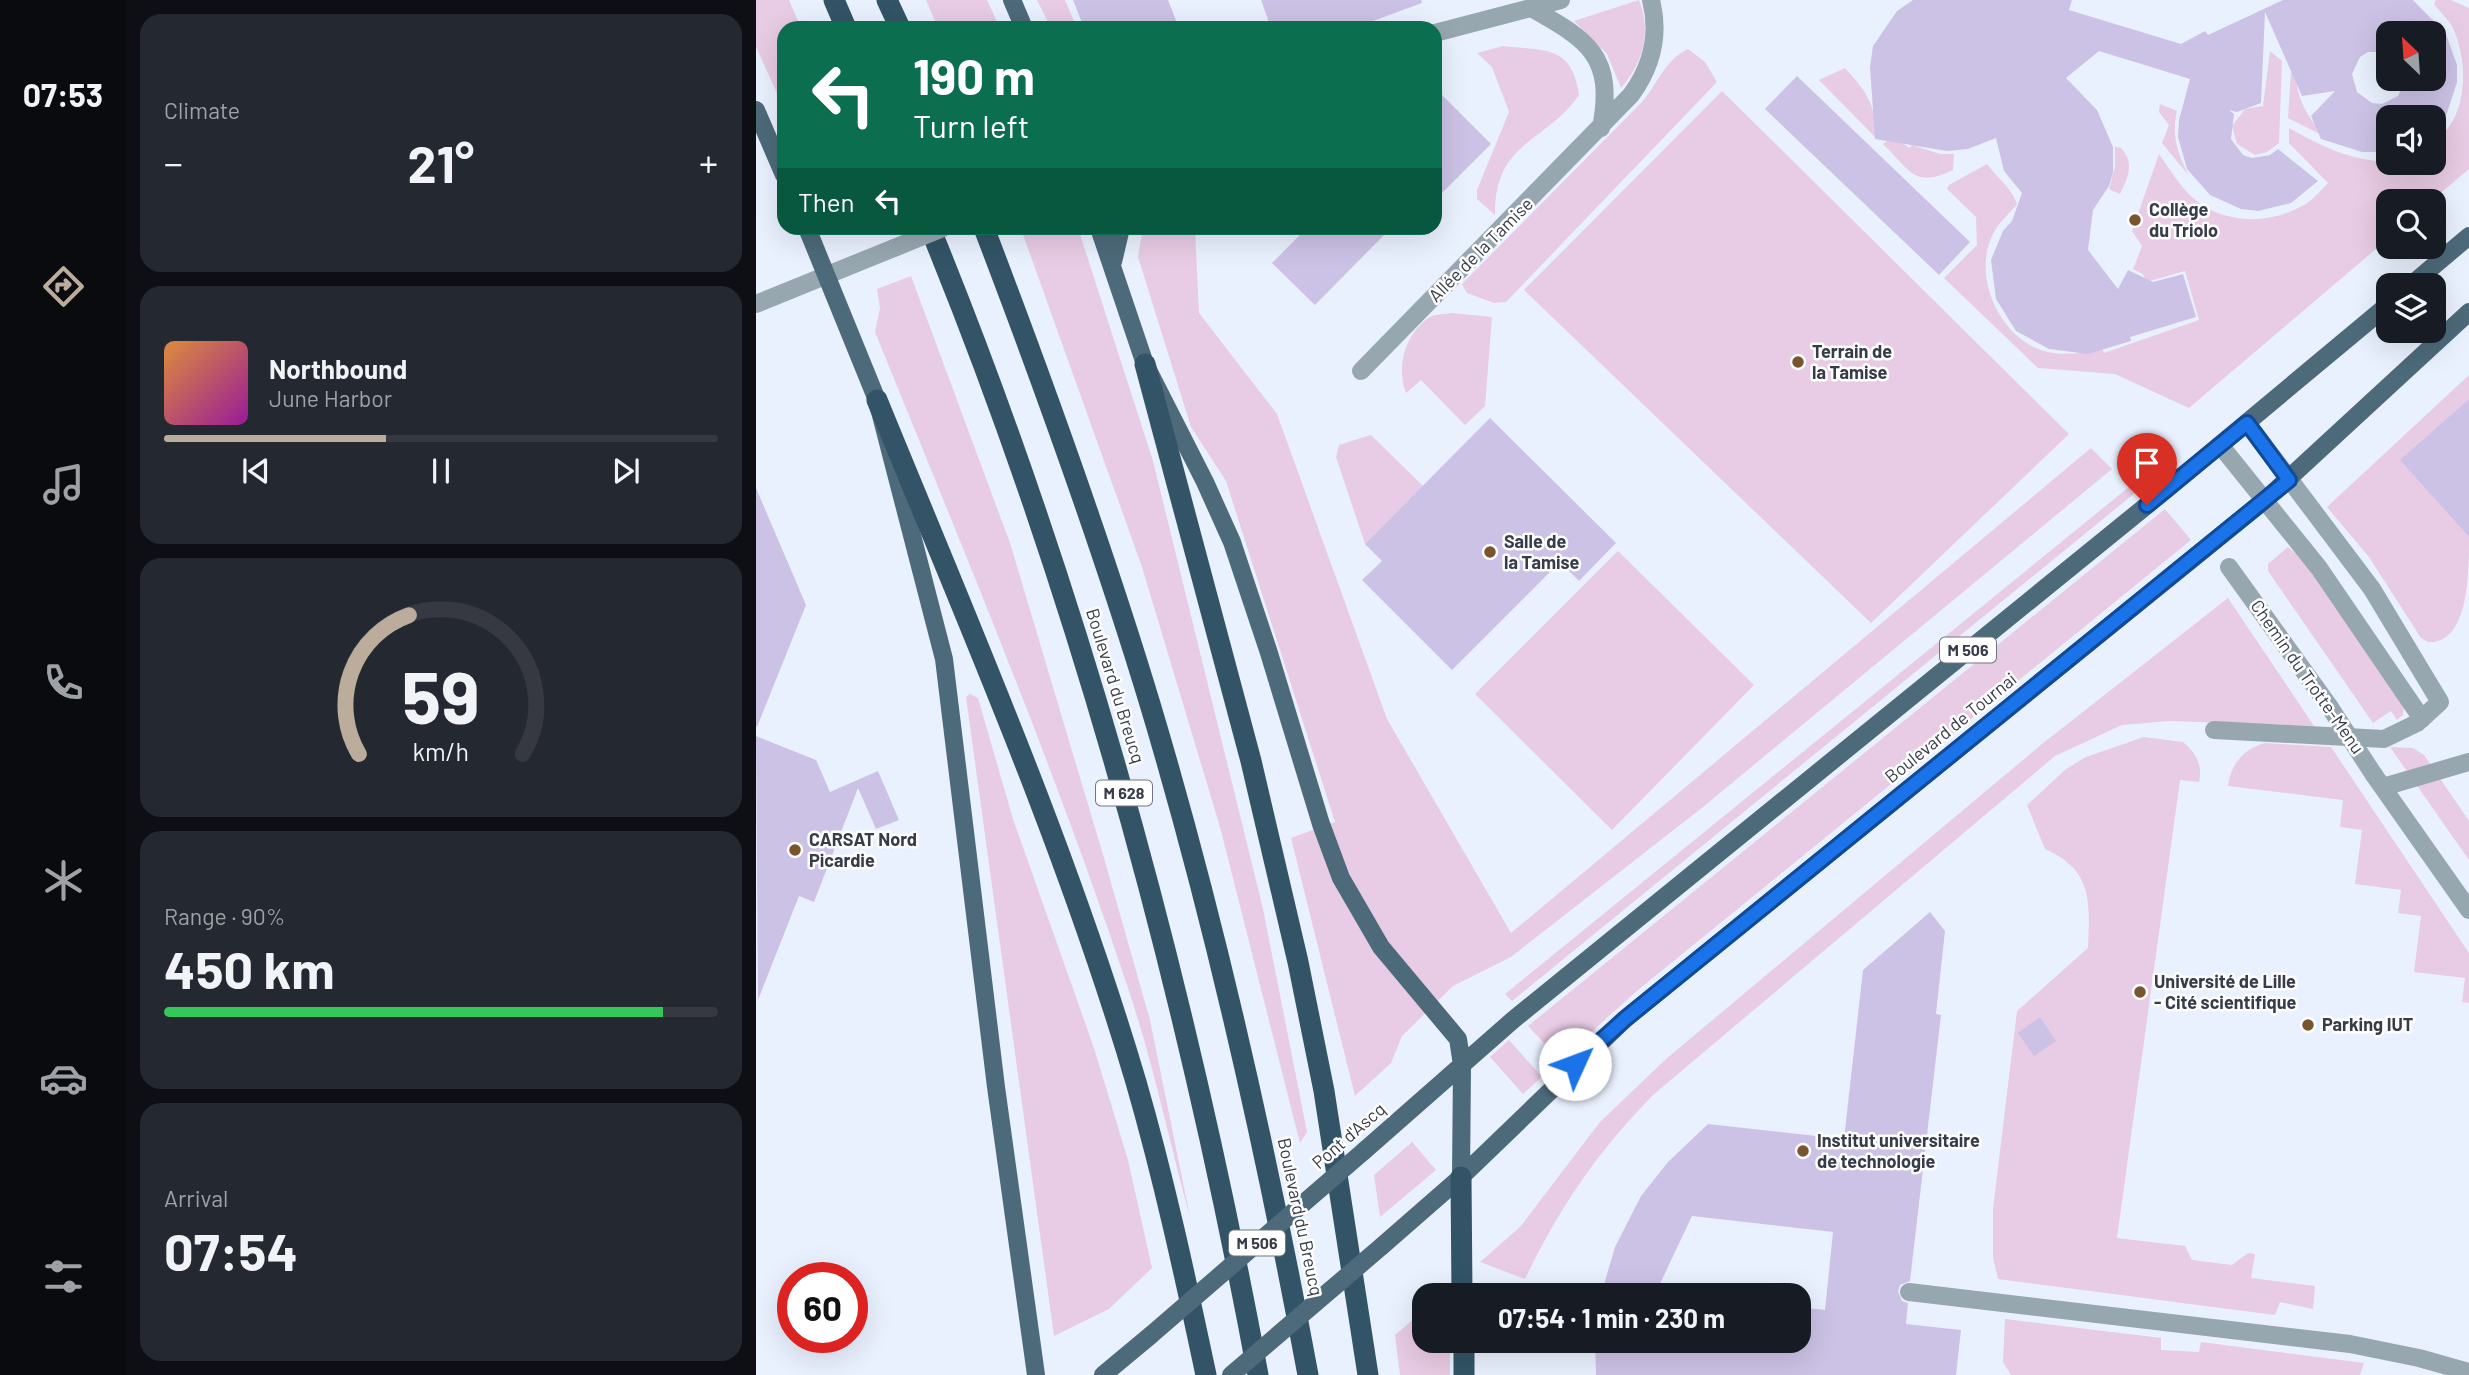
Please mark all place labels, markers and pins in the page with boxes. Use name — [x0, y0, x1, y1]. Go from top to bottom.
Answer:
place label: Collège du Triolo — [2149, 198, 2218, 241]
marker: Collège du Triolo — [2127, 212, 2143, 228]
place label: Terrain de la Tamise — [1812, 340, 1892, 383]
marker: Terrain de la Tamise — [1790, 354, 1806, 370]
pin — [2117, 433, 2177, 505]
place label: Salle de la Tamise — [1504, 530, 1580, 573]
marker: Salle de la Tamise — [1482, 544, 1498, 560]
place label: CARSAT Nord Picardie — [809, 828, 917, 871]
marker: CARSAT Nord Picardie — [787, 842, 803, 858]
place label: Université de Lille ‐ Cité scientifique — [2154, 970, 2297, 1013]
marker: Université de Lille ‐ Cité scientifique — [2132, 984, 2148, 1000]
place label: Parking IUT — [2322, 1013, 2414, 1035]
marker: Parking IUT — [2300, 1017, 2316, 1033]
place label: Institut universitaire de technologie — [1817, 1129, 1980, 1172]
marker: Institut universitaire de technologie — [1795, 1143, 1811, 1159]

